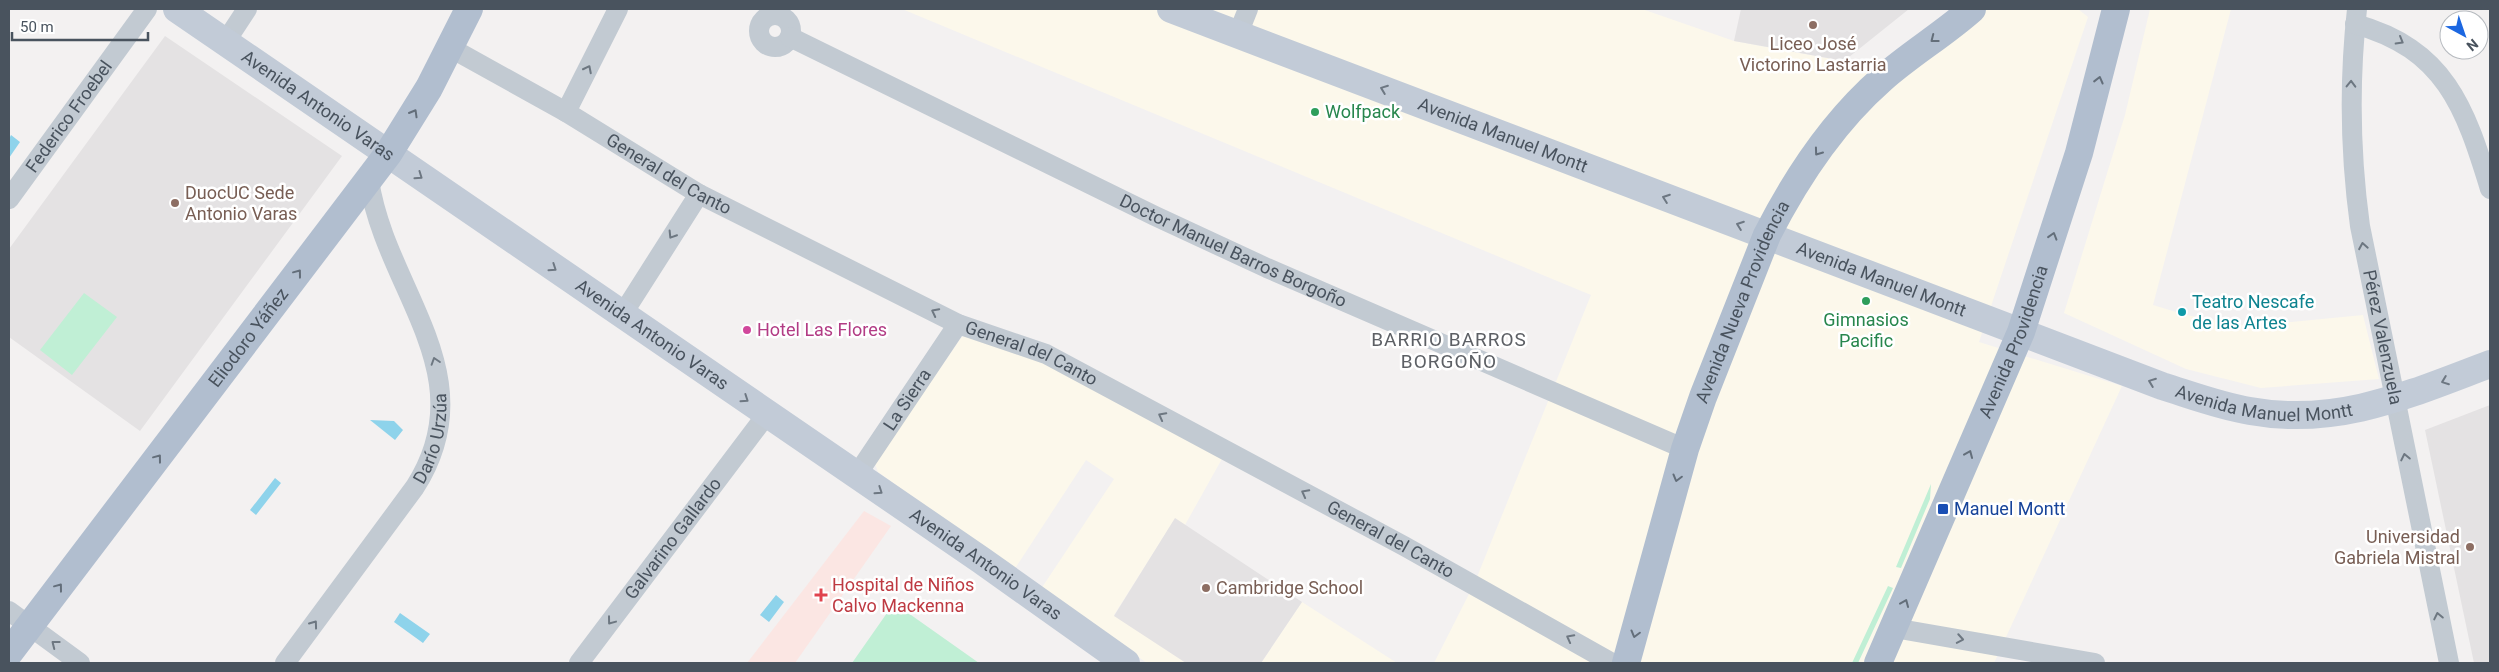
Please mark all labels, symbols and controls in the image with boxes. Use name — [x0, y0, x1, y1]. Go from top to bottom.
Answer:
scale bar — [12, 10, 149, 42]
north arrow — [2439, 10, 2489, 60]
text: 50 m — [20, 18, 54, 36]
marker: Liceo José Victorino Lastarria — [1807, 19, 1819, 31]
place label: Liceo José Victorino Lastarria — [1739, 33, 1887, 75]
one-way arrow — [1930, 33, 1939, 42]
one-way arrow — [2395, 35, 2404, 45]
text: N — [2463, 36, 2481, 54]
street label: Avenida Antonio Varas — [238, 46, 399, 165]
street label: Federico Froebel — [21, 56, 116, 176]
one-way arrow — [582, 65, 592, 74]
one-way arrow — [2093, 76, 2104, 85]
one-way arrow — [2346, 80, 2356, 88]
one-way arrow — [1380, 85, 1389, 95]
street label: Avenida Manuel Montt — [1415, 93, 1591, 177]
place label: Wolfpack — [1325, 101, 1401, 122]
marker: Wolfpack — [1309, 106, 1321, 118]
one-way arrow — [408, 110, 418, 119]
street label: General del Canto — [603, 129, 735, 219]
one-way arrow — [1815, 146, 1824, 156]
one-way arrow — [413, 170, 423, 179]
place label: DuocUC Sede Antonio Varas — [185, 182, 297, 224]
street label: Doctor Manuel Barros Borgoño — [1116, 189, 1350, 311]
one-way arrow — [1663, 194, 1671, 204]
marker: DuocUC Sede Antonio Varas — [169, 197, 181, 209]
street label: Avenida Nueva Providencia — [1691, 197, 1793, 406]
one-way arrow — [1736, 221, 1744, 231]
one-way arrow — [669, 230, 679, 239]
one-way arrow — [2047, 232, 2057, 241]
street label: Avenida Manuel Montt — [1794, 237, 1969, 321]
one-way arrow — [2359, 241, 2369, 250]
one-way arrow — [547, 262, 557, 271]
street label: Avenida Providencia — [1974, 263, 2052, 421]
street label: Pérez Valenzuela — [2359, 268, 2407, 406]
one-way arrow — [293, 270, 301, 279]
street label: Avenida Antonio Varas — [572, 274, 733, 394]
street label: Eliodoro Yáñez — [204, 284, 292, 391]
place label: Teatro Nescafe de las Artes — [2192, 291, 2314, 333]
marker: Gimnasios Pacific — [1860, 295, 1872, 307]
marker: Teatro Nescafe de las Artes — [2176, 306, 2188, 318]
one-way arrow — [931, 308, 940, 318]
place label: Gimnasios Pacific — [1823, 309, 1909, 351]
street label: General del Canto — [963, 316, 1101, 390]
place label: Hotel Las Flores — [757, 319, 887, 340]
marker: Hotel Las Flores — [741, 324, 753, 336]
district label: BARRIO BARROS BORGOÑO — [1371, 328, 1527, 373]
one-way arrow — [430, 358, 440, 366]
street label: La Sierra — [879, 364, 935, 434]
one-way arrow — [2441, 375, 2450, 385]
one-way arrow — [2148, 377, 2157, 388]
street label: Avenida Manuel Montt — [2173, 380, 2354, 425]
street label: Darío Urzúa — [408, 393, 451, 487]
one-way arrow — [739, 393, 748, 402]
one-way arrow — [1158, 412, 1167, 422]
one-way arrow — [1963, 450, 1974, 459]
one-way arrow — [2400, 452, 2411, 461]
one-way arrow — [152, 455, 160, 464]
street label: Galvarino Gallardo — [620, 473, 725, 603]
one-way arrow — [1673, 473, 1683, 481]
one-way arrow — [873, 485, 882, 494]
one-way arrow — [1301, 489, 1310, 499]
street label: General del Canto — [1324, 496, 1458, 582]
place label: Manuel Montt — [1954, 498, 2066, 519]
marker: Manuel Montt — [1936, 502, 1950, 516]
street label: Avenida Antonio Varas — [906, 503, 1066, 624]
place label: Universidad Gabriela Mistral — [2334, 526, 2460, 568]
marker: Universidad Gabriela Mistral — [2464, 541, 2476, 553]
place label: Hospital de Niños Calvo Mackenna — [832, 574, 974, 616]
place label: Cambridge School — [1216, 577, 1363, 598]
marker: Cambridge School — [1200, 582, 1212, 594]
one-way arrow — [53, 583, 62, 593]
marker: Hospital de Niños Calvo Mackenna — [814, 588, 828, 602]
one-way arrow — [1899, 599, 1910, 608]
one-way arrow — [2433, 611, 2444, 620]
one-way arrow — [609, 615, 617, 624]
one-way arrow — [308, 620, 317, 630]
one-way arrow — [1630, 630, 1641, 639]
one-way arrow — [1955, 634, 1964, 644]
one-way arrow — [1566, 635, 1575, 645]
one-way arrow — [51, 641, 61, 650]

